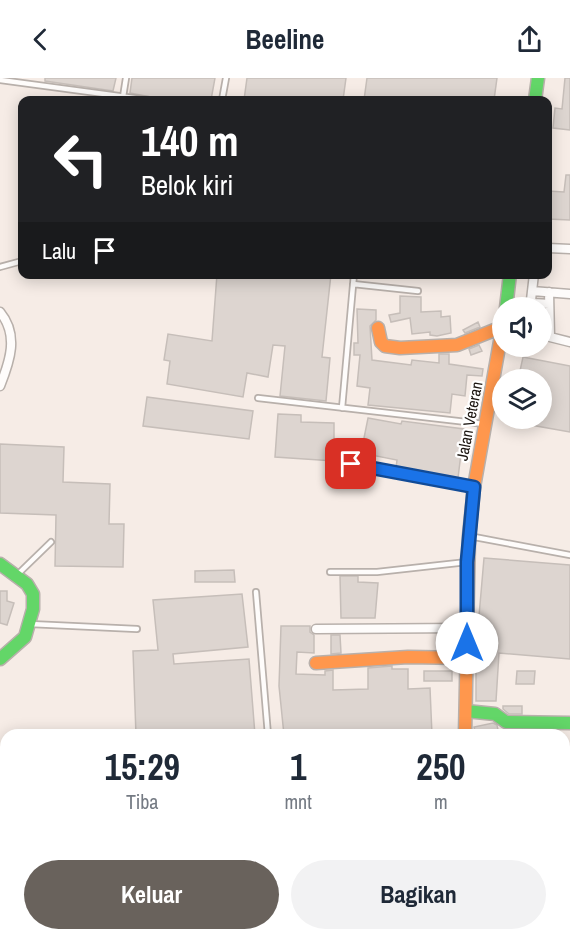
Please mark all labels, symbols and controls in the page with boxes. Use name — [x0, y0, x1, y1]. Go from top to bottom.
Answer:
text: Beeline — [246, 21, 324, 57]
icon: back — [24, 23, 57, 56]
icon: share — [513, 23, 546, 56]
text: 140 m — [141, 113, 239, 169]
icon: left — [42, 120, 120, 198]
text: Belok kiri — [141, 167, 233, 203]
icon: arrive — [88, 234, 121, 267]
text: Lalu — [42, 236, 76, 266]
map controls — [492, 297, 552, 429]
button: sound — [492, 297, 552, 357]
button: layers — [492, 369, 552, 429]
street label: Jalan Veteran — [451, 380, 487, 462]
pin — [325, 438, 376, 489]
icon: arrive — [334, 447, 367, 480]
position arrow — [435, 611, 499, 675]
text: 15:29 — [104, 743, 180, 791]
text: 1 — [290, 743, 306, 791]
text: 250 — [416, 743, 466, 791]
text: Tiba — [126, 788, 158, 815]
text: mnt — [284, 788, 312, 815]
text: m — [434, 788, 448, 815]
button: Keluar — [24, 860, 279, 929]
button: Bagikan — [291, 860, 546, 929]

